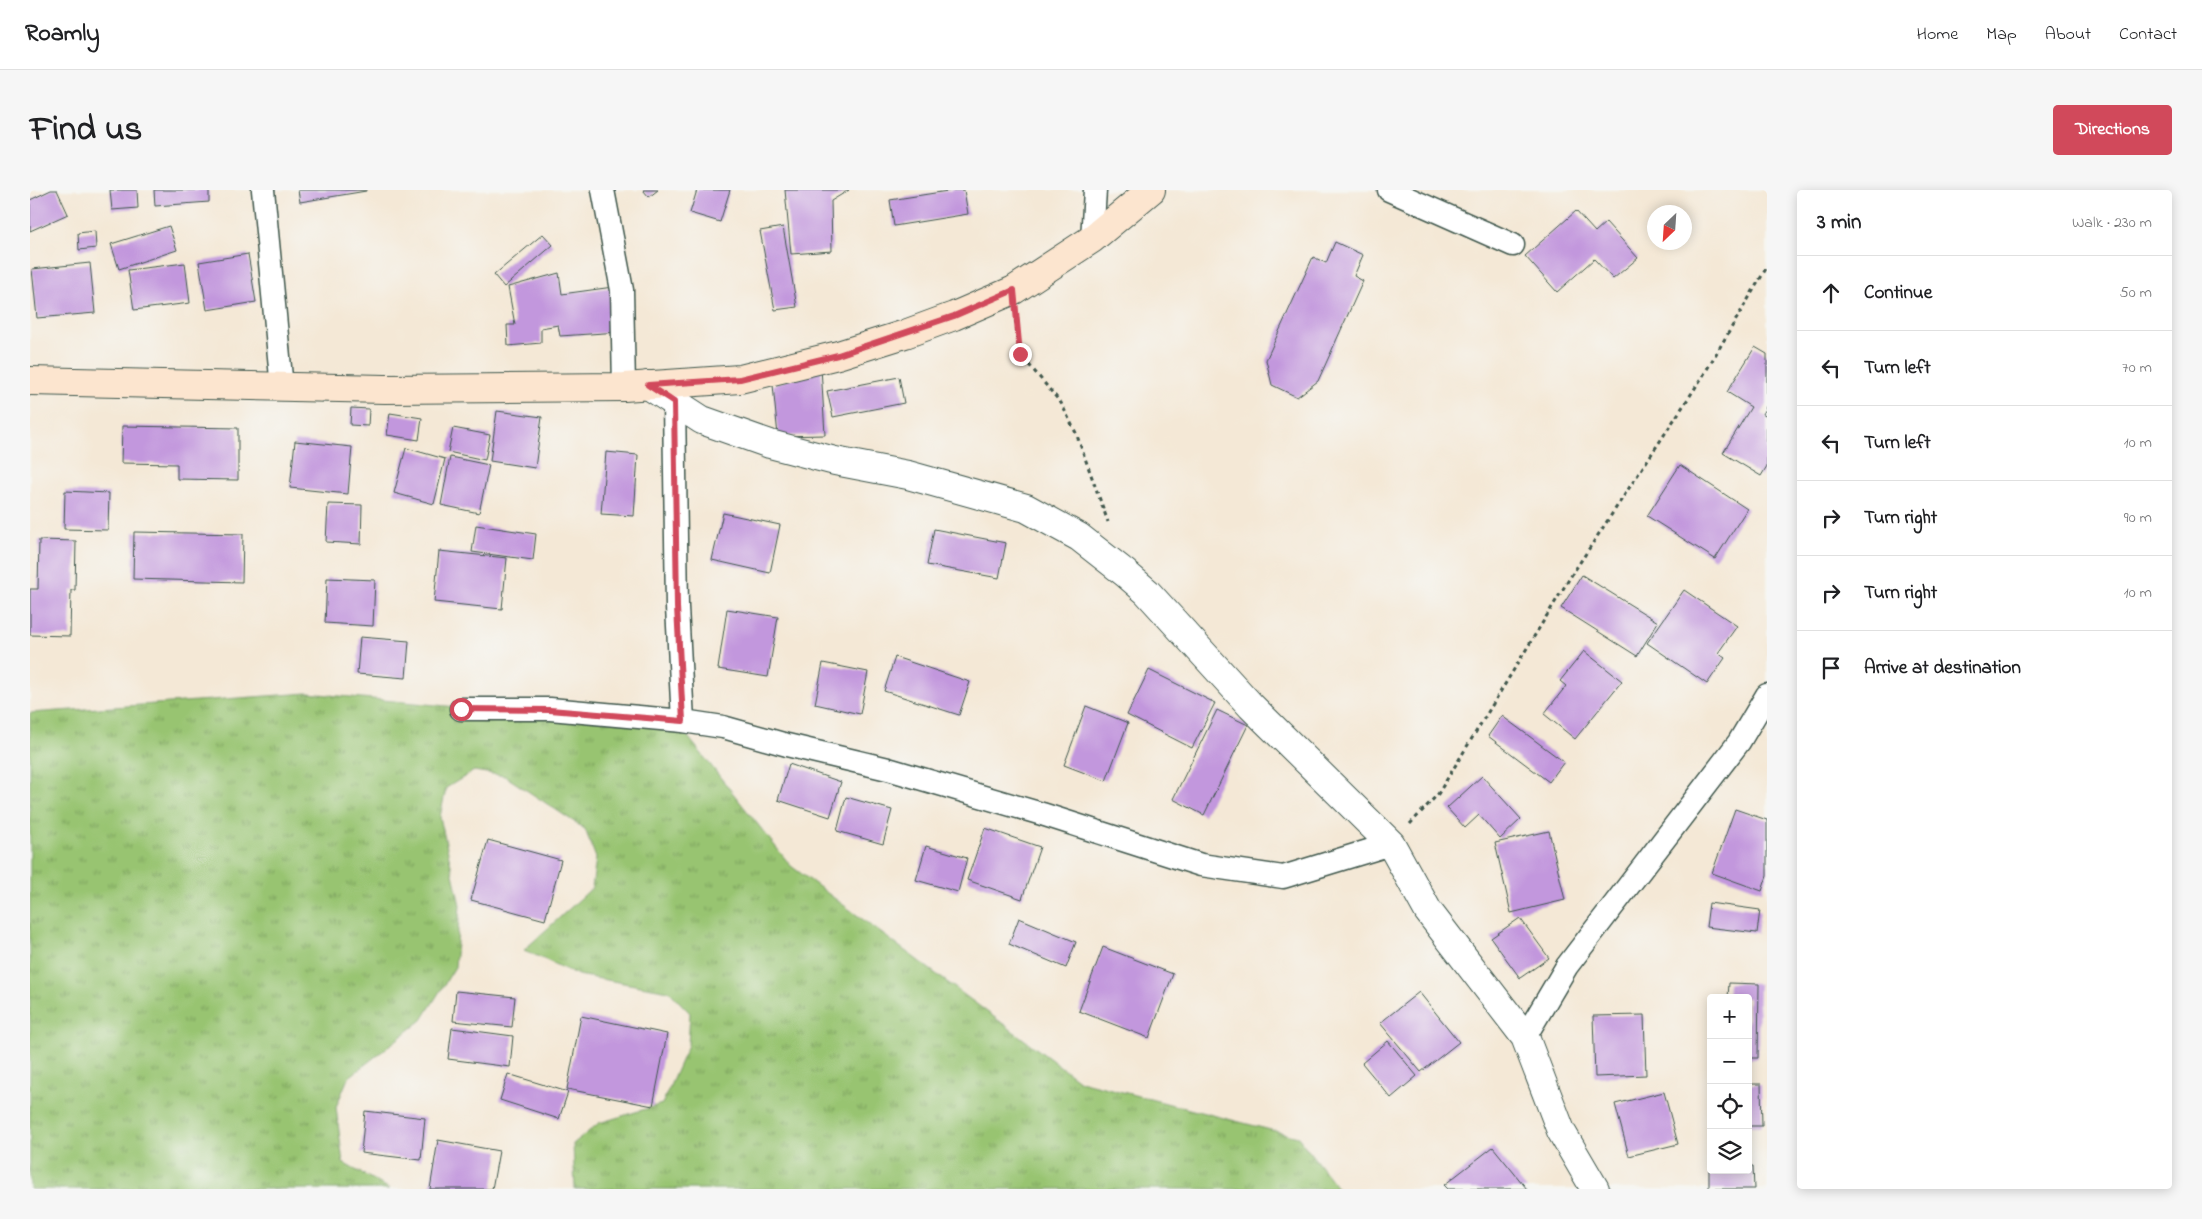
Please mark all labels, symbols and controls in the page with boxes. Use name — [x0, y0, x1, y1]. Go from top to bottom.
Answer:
text: Roamly — [25, 17, 100, 52]
text: Home — [1917, 22, 1958, 48]
text: Map — [1986, 22, 2017, 48]
text: About — [2045, 22, 2091, 48]
text: Contact — [2119, 22, 2177, 48]
text: Find us — [30, 105, 142, 156]
button: Directions — [2053, 105, 2172, 155]
north arrow — [1647, 205, 1692, 250]
text: 3 min — [1817, 208, 1861, 238]
text: Walk · 230 m — [2072, 211, 2152, 235]
icon: ahead — [1817, 279, 1845, 307]
text: Continue — [1864, 280, 1932, 307]
text: 50 m — [2120, 281, 2152, 305]
route end — [1009, 343, 1032, 366]
icon: left — [1817, 354, 1845, 382]
text: Turn left — [1864, 355, 1931, 382]
text: 70 m — [2122, 356, 2152, 380]
icon: left — [1817, 429, 1845, 457]
text: Turn left — [1864, 430, 1931, 457]
text: 10 m — [2124, 431, 2152, 455]
icon: right — [1817, 504, 1845, 532]
text: Turn right — [1864, 505, 1937, 532]
text: 90 m — [2124, 506, 2152, 530]
icon: right — [1817, 579, 1845, 607]
text: Turn right — [1864, 580, 1937, 607]
text: 10 m — [2124, 581, 2152, 605]
icon: arrive — [1817, 654, 1845, 682]
text: Arrive at destination — [1864, 655, 2021, 682]
route start — [450, 698, 473, 721]
map controls — [1707, 994, 1752, 1174]
button: + — [1707, 994, 1752, 1039]
button: − — [1707, 1039, 1752, 1084]
button: locate — [1707, 1084, 1752, 1129]
button: layers — [1707, 1129, 1752, 1174]

